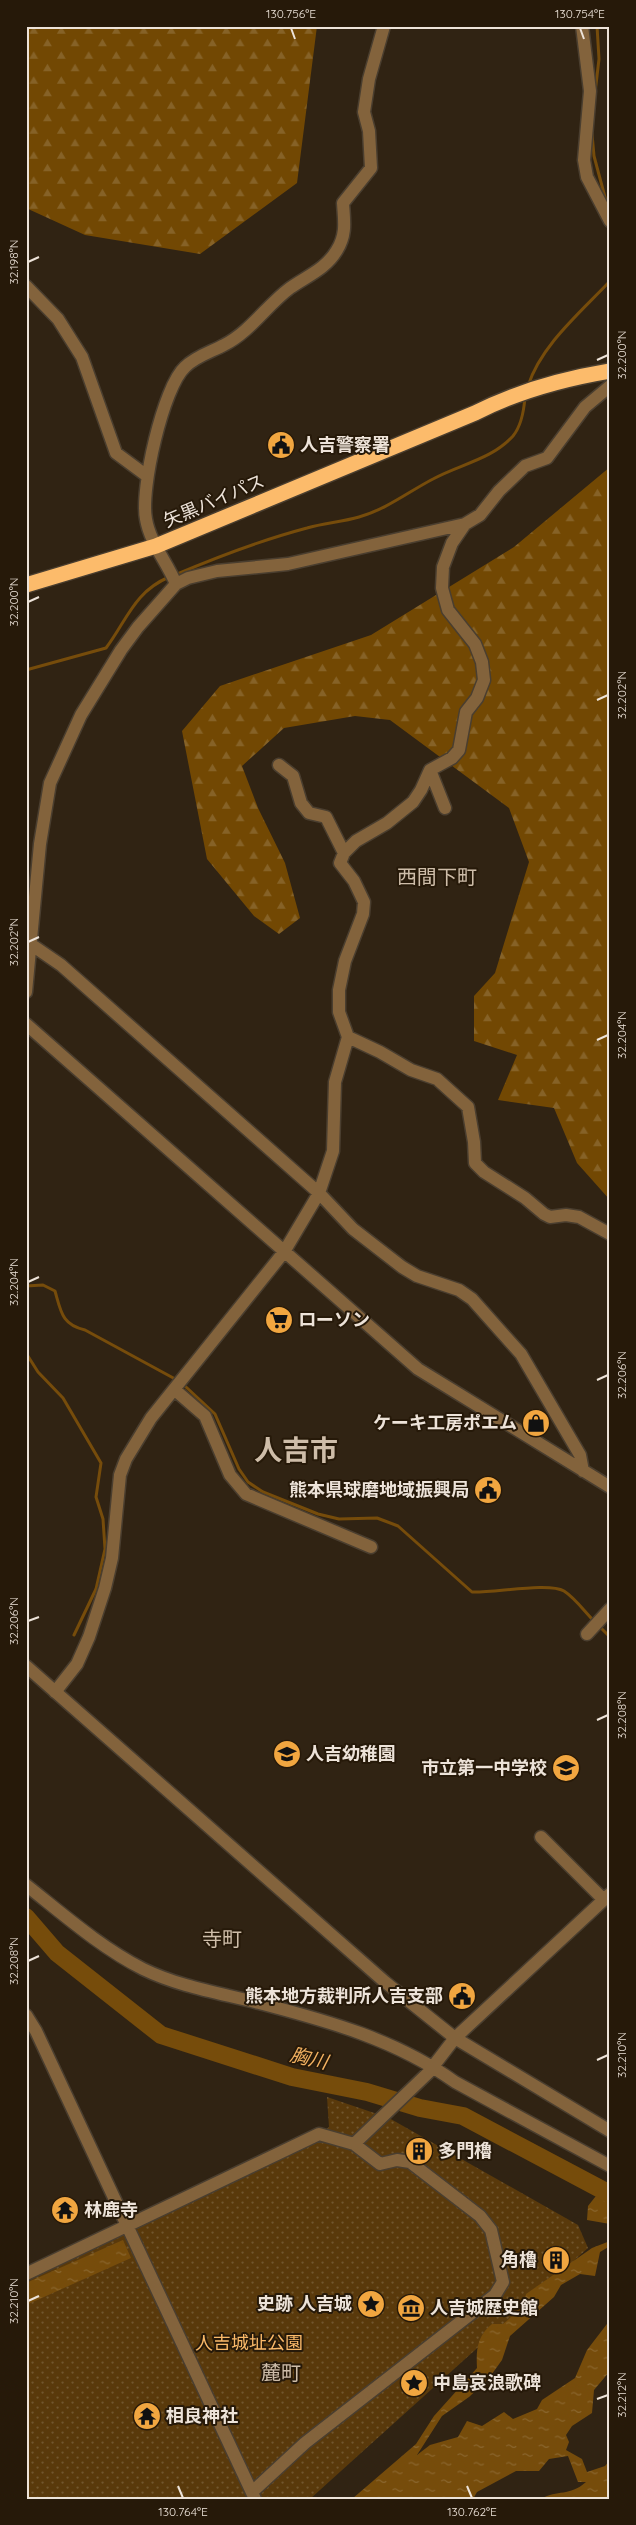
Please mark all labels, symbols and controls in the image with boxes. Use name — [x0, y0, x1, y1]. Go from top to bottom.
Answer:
text: 130.756°E — [266, 6, 316, 21]
text: 130.754°E — [555, 6, 605, 21]
text: 32.198°N — [6, 240, 21, 284]
text: 32.200°N — [614, 331, 629, 379]
public building icon: 人吉警察署 — [266, 430, 296, 460]
place label: 人吉警察署 — [300, 433, 390, 456]
street label: 矢黒バイパス — [160, 469, 268, 532]
text: 32.200°N — [6, 578, 21, 626]
text: 32.202°N — [614, 671, 629, 719]
district label: 西間下町 — [397, 864, 477, 889]
text: 32.202°N — [6, 918, 21, 966]
text: 32.204°N — [614, 1011, 629, 1059]
text: 32.204°N — [6, 1258, 21, 1306]
supermarket icon: ローソン — [264, 1305, 294, 1335]
place label: ローソン — [298, 1308, 370, 1331]
text: 32.206°N — [614, 1351, 629, 1399]
shop icon: ケーキ工房ポエム — [521, 1408, 551, 1438]
place label: ケーキ工房ポエム — [373, 1411, 517, 1434]
district label: 人吉市 — [254, 1432, 338, 1467]
public building icon: 熊本県球磨地域振興局 — [473, 1475, 503, 1505]
place label: 熊本県球磨地域振興局 — [289, 1478, 469, 1501]
text: 32.206°N — [6, 1597, 21, 1645]
text: 32.208°N — [614, 1691, 629, 1739]
school or university icon: 人吉幼稚園 — [272, 1739, 302, 1769]
place label: 人吉幼稚園 — [306, 1742, 396, 1765]
school or university icon: 市立第一中学校 — [551, 1753, 581, 1783]
place label: 市立第一中学校 — [421, 1756, 547, 1779]
district label: 寺町 — [202, 1926, 242, 1951]
text: 32.208°N — [6, 1937, 21, 1985]
public building icon: 熊本地方裁判所人吉支部 — [447, 1981, 477, 2011]
place label: 熊本地方裁判所人吉支部 — [245, 1984, 443, 2007]
text: 32.210°N — [614, 2032, 629, 2078]
water label: 胸川 — [288, 2042, 332, 2074]
building icon: 多門櫓 — [404, 2136, 434, 2166]
place label: 多門櫓 — [438, 2139, 492, 2162]
temple icon: 林鹿寺 — [50, 2195, 80, 2225]
place label: 林鹿寺 — [84, 2198, 138, 2221]
building icon: 角櫓 — [541, 2245, 571, 2275]
place label: 角櫓 — [501, 2248, 537, 2271]
text: 32.210°N — [6, 2278, 21, 2324]
place icon: 史跡 人吉城 — [356, 2289, 386, 2319]
place label: 史跡 人吉城 — [257, 2292, 352, 2315]
museum icon: 人吉城歴史館 — [396, 2293, 426, 2323]
place label: 人吉城歴史館 — [430, 2296, 538, 2319]
park label: 人吉城址公園 — [195, 2331, 303, 2354]
district label: 麓町 — [261, 2360, 301, 2385]
place icon: 中島哀浪歌碑 — [399, 2368, 429, 2398]
place label: 中島哀浪歌碑 — [433, 2371, 541, 2394]
text: 32.212°N — [614, 2372, 629, 2418]
temple icon: 相良神社 — [132, 2401, 162, 2431]
place label: 相良神社 — [166, 2404, 238, 2427]
text: 130.764°E — [158, 2504, 208, 2519]
text: 130.762°E — [447, 2504, 497, 2519]

